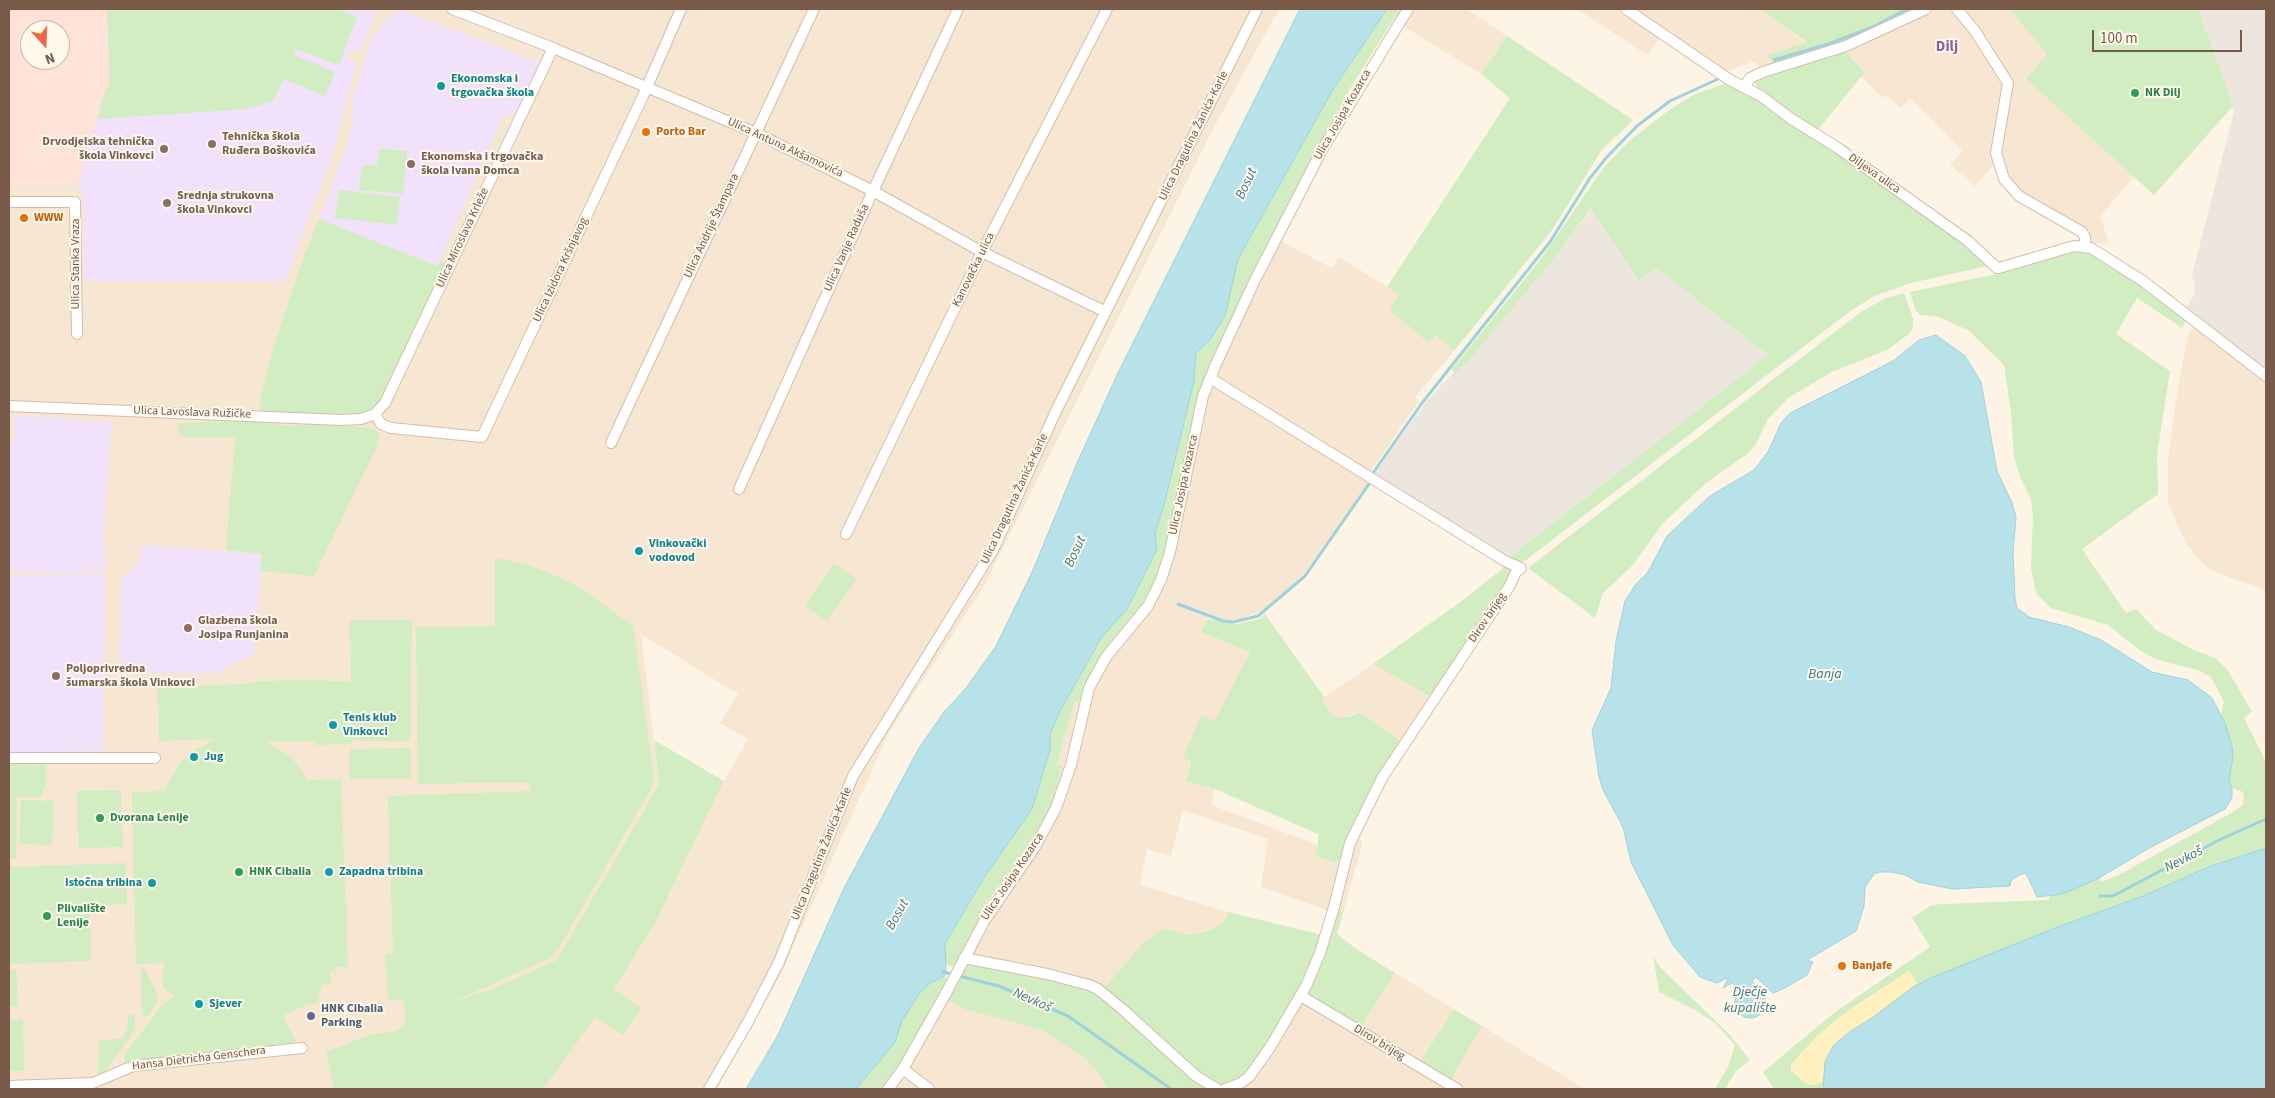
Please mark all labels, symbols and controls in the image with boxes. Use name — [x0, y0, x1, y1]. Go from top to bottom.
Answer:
north arrow — [20, 20, 70, 70]
scale bar — [2095, 20, 2245, 52]
text: 100 m — [2100, 28, 2138, 49]
district label: Dilj — [1936, 39, 1958, 57]
text: N — [42, 47, 58, 69]
street label: Ulica Josipa Kozarca — [1311, 67, 1375, 163]
street label: Ulica Dragutina Žanića-Karle — [1156, 69, 1232, 203]
place label: Ekonomska i trgovačka škola — [451, 72, 534, 100]
marker: Ekonomska i trgovačka škola — [435, 80, 447, 92]
place label: NK Dilj — [2145, 86, 2181, 100]
marker: NK Dilj — [2129, 87, 2141, 99]
street label: Ulica Antuna Akšamovića — [725, 115, 845, 181]
place label: Porto Bar — [656, 125, 706, 139]
marker: Porto Bar — [640, 126, 652, 138]
place label: Tehnička škola Ruđera Boškovića — [222, 130, 316, 158]
place label: Drvodjelska tehnička škola Vinkovci — [42, 135, 154, 163]
marker: Tehnička škola Ruđera Boškovića — [206, 138, 218, 150]
marker: Drvodjelska tehnička škola Vinkovci — [158, 143, 170, 155]
place label: Ekonomska i trgovačka škola Ivana Domca — [421, 150, 543, 178]
street label: Diljeva ulica — [1845, 151, 1903, 197]
marker: Ekonomska i trgovačka škola Ivana Domca — [405, 158, 417, 170]
water label: Bosut — [1232, 166, 1262, 202]
street label: Ulica Andrije Štampara — [681, 171, 743, 281]
street label: Ulica Miroslava Krleže — [433, 186, 493, 290]
place label: Srednja strukovna škola Vinkovci — [177, 189, 274, 217]
marker: Srednja strukovna škola Vinkovci — [161, 197, 173, 209]
street label: Ulica Vanje Raduša — [821, 202, 873, 294]
place label: WWW — [34, 211, 63, 225]
marker: WWW — [18, 212, 30, 224]
street label: Ulica Izidora Kršnjavog — [530, 215, 592, 325]
street label: Ulica Stanka Vraza — [69, 218, 83, 310]
street label: Kanovačka ulica — [950, 230, 998, 310]
street label: Ulica Lavoslava Ružičke — [133, 404, 251, 422]
street label: Ulica Dragutina Žanića-Karle — [978, 431, 1052, 567]
street label: Ulica Josipa Kozarca — [1166, 433, 1202, 537]
water label: Bosut — [1061, 534, 1091, 570]
place label: Vinkovački vodovod — [649, 537, 706, 565]
marker: Vinkovački vodovod — [633, 545, 645, 557]
street label: Dirov brijeg — [1466, 590, 1510, 646]
place label: Glazbena škola Josipa Runjanina — [198, 614, 289, 642]
marker: Glazbena škola Josipa Runjanina — [182, 622, 194, 634]
place label: Poljoprivredna šumarska škola Vinkovci — [66, 662, 195, 690]
water label: Banja — [1808, 667, 1842, 683]
marker: Poljoprivredna šumarska škola Vinkovci — [50, 670, 62, 682]
place label: Tenis klub Vinkovci — [343, 711, 397, 739]
marker: Tenis klub Vinkovci — [327, 719, 339, 731]
place label: Jug — [204, 750, 223, 764]
marker: Jug — [188, 751, 200, 763]
street label: Ulica Dragutina Žanića-Karle — [789, 785, 855, 923]
place label: Dvorana Lenije — [110, 811, 189, 825]
marker: Dvorana Lenije — [94, 812, 106, 824]
street label: Ulica Josipa Kozarca — [978, 831, 1048, 923]
water label: Nevkoš — [2162, 843, 2206, 877]
place label: HNK Cibalia — [249, 865, 311, 879]
place label: Zapadna tribina — [339, 865, 423, 879]
marker: HNK Cibalia — [233, 866, 245, 878]
marker: Zapadna tribina — [323, 866, 335, 878]
place label: Istočna tribina — [65, 876, 142, 890]
marker: Istočna tribina — [146, 877, 158, 889]
water label: Bosut — [883, 897, 913, 933]
place label: Plivalište Lenije — [57, 902, 106, 930]
marker: Plivalište Lenije — [41, 910, 53, 922]
place label: Banjafe — [1852, 959, 1892, 973]
marker: Banjafe — [1836, 960, 1848, 972]
water label: Nevkoš — [1010, 985, 1054, 1017]
water label: Dječje kupalište — [1724, 985, 1776, 1018]
place label: Sjever — [209, 997, 242, 1011]
marker: Sjever — [193, 998, 205, 1010]
place label: HNK Cibalia Parking — [321, 1002, 383, 1030]
marker: HNK Cibalia Parking — [305, 1010, 317, 1022]
street label: Dirov brijeg — [1351, 1022, 1407, 1064]
street label: Hansa Dietricha Genschera — [131, 1044, 267, 1074]

